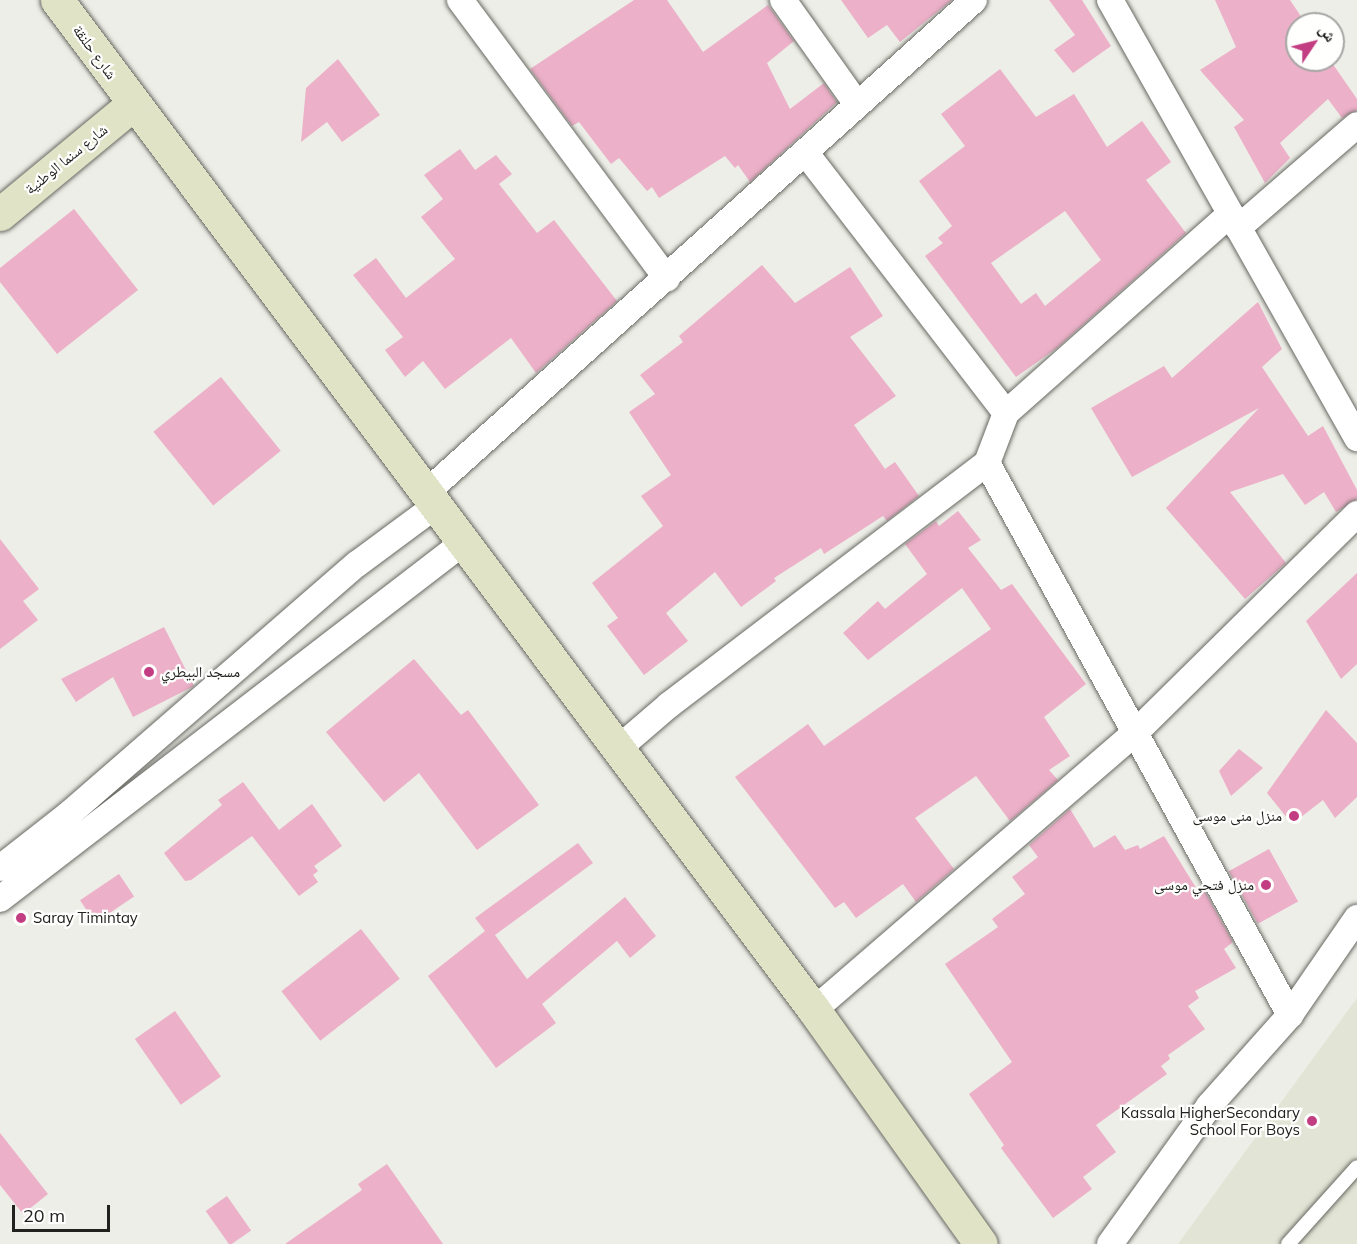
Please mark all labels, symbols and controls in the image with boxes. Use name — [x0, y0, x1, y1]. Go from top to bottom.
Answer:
north arrow — [1285, 12, 1345, 72]
text: ش — [1315, 20, 1341, 46]
street label: شارع حلنقة — [69, 21, 121, 83]
street label: شارع سنما الوطنية — [21, 120, 111, 198]
place label: مسجد البيطري — [161, 663, 240, 681]
marker: مسجد البيطري — [142, 665, 156, 679]
place label: منزل منى موسى — [1192, 807, 1282, 825]
marker: منزل منى موسى — [1287, 809, 1301, 823]
place label: منزل فتحي موسى — [1154, 876, 1254, 894]
marker: منزل فتحي موسى — [1259, 878, 1273, 892]
place label: Saray Timintay — [33, 909, 138, 927]
marker: Saray Timintay — [14, 911, 28, 925]
place label: Kassala HigherSecondary School For Boys — [1121, 1103, 1300, 1138]
marker: Kassala HigherSecondary School For Boys — [1305, 1114, 1319, 1128]
scale bar — [15, 1193, 112, 1231]
text: 20 m — [23, 1204, 65, 1227]

